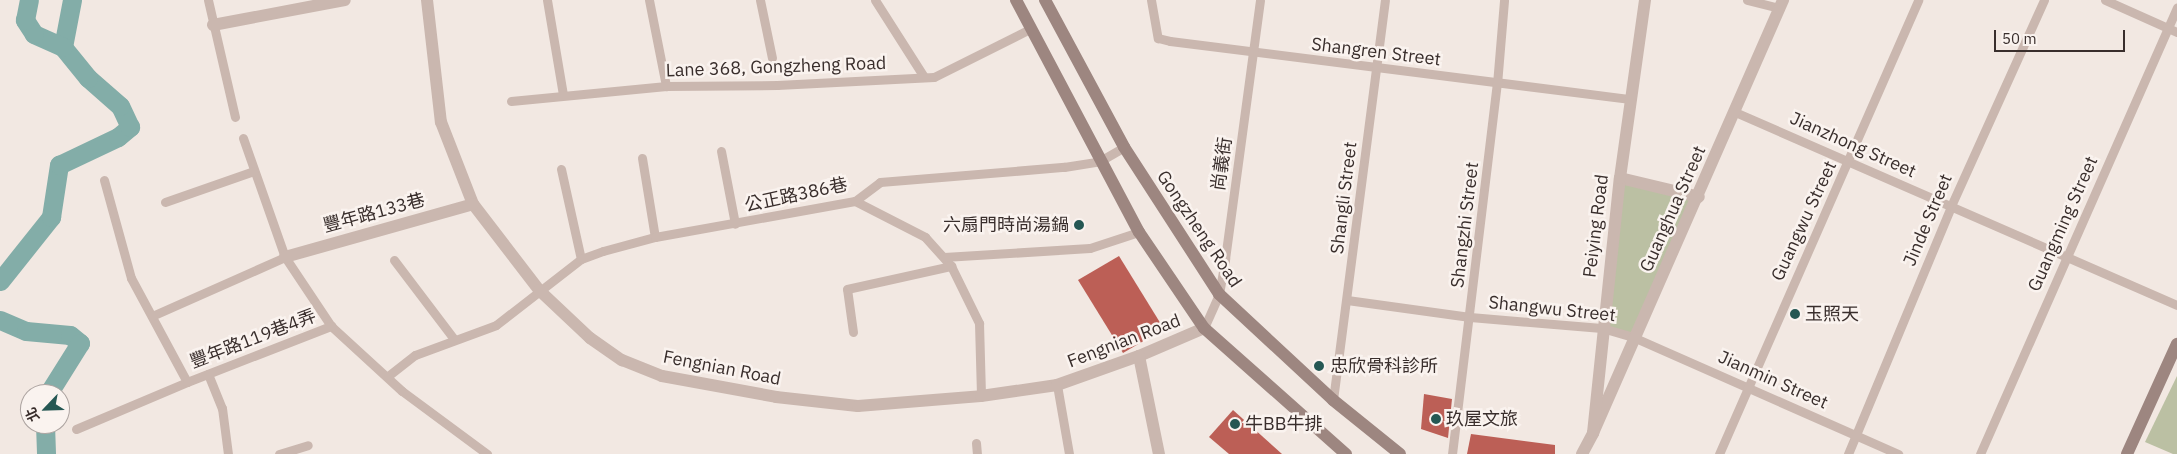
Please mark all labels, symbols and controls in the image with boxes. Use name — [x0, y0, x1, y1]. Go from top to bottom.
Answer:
scale bar — [1997, 20, 2128, 52]
text: 50 m — [2002, 29, 2037, 48]
street label: Shangren Street — [1310, 33, 1442, 71]
street label: Lane 368, Gongzheng Road — [665, 52, 887, 82]
street label: Jianzhong Street — [1787, 108, 1919, 182]
street label: 尚義街 — [1208, 136, 1236, 192]
street label: Shangli Street — [1326, 141, 1362, 255]
street label: Guanghua Street — [1636, 143, 1710, 275]
street label: Guangming Street — [2024, 153, 2102, 295]
street label: Guangwu Street — [1767, 158, 1841, 284]
street label: Shangzhi Street — [1447, 161, 1483, 289]
street label: Gongzheng Road — [1152, 167, 1246, 291]
street label: Jinde Street — [1899, 171, 1957, 269]
street label: Peiying Road — [1579, 173, 1613, 279]
street label: 公正路386巷 — [743, 174, 849, 216]
street label: 豐年路133巷 — [321, 189, 427, 237]
place label: 六扇門時尚湯鍋 — [943, 214, 1069, 236]
marker: 六扇門時尚湯鍋 — [1073, 219, 1085, 231]
street label: Shangwu Street — [1487, 292, 1617, 326]
place label: 玉照天 — [1805, 303, 1859, 325]
street label: 豐年路119巷4弄 — [187, 305, 319, 373]
marker: 玉照天 — [1789, 308, 1801, 320]
street label: Fengnian Road — [1064, 310, 1184, 372]
street label: Fengnian Road — [661, 346, 783, 390]
street label: Jianmin Street — [1715, 346, 1831, 414]
place label: 忠欣骨科診所 — [1330, 355, 1438, 377]
marker: 忠欣骨科診所 — [1312, 359, 1326, 373]
north arrow — [20, 384, 70, 434]
text: 北 — [21, 405, 43, 425]
place label: 玖屋文旅 — [1446, 408, 1518, 430]
place label: 牛BB牛排 — [1245, 413, 1323, 435]
marker: 玖屋文旅 — [1430, 413, 1442, 425]
marker: 牛BB牛排 — [1229, 418, 1241, 430]

